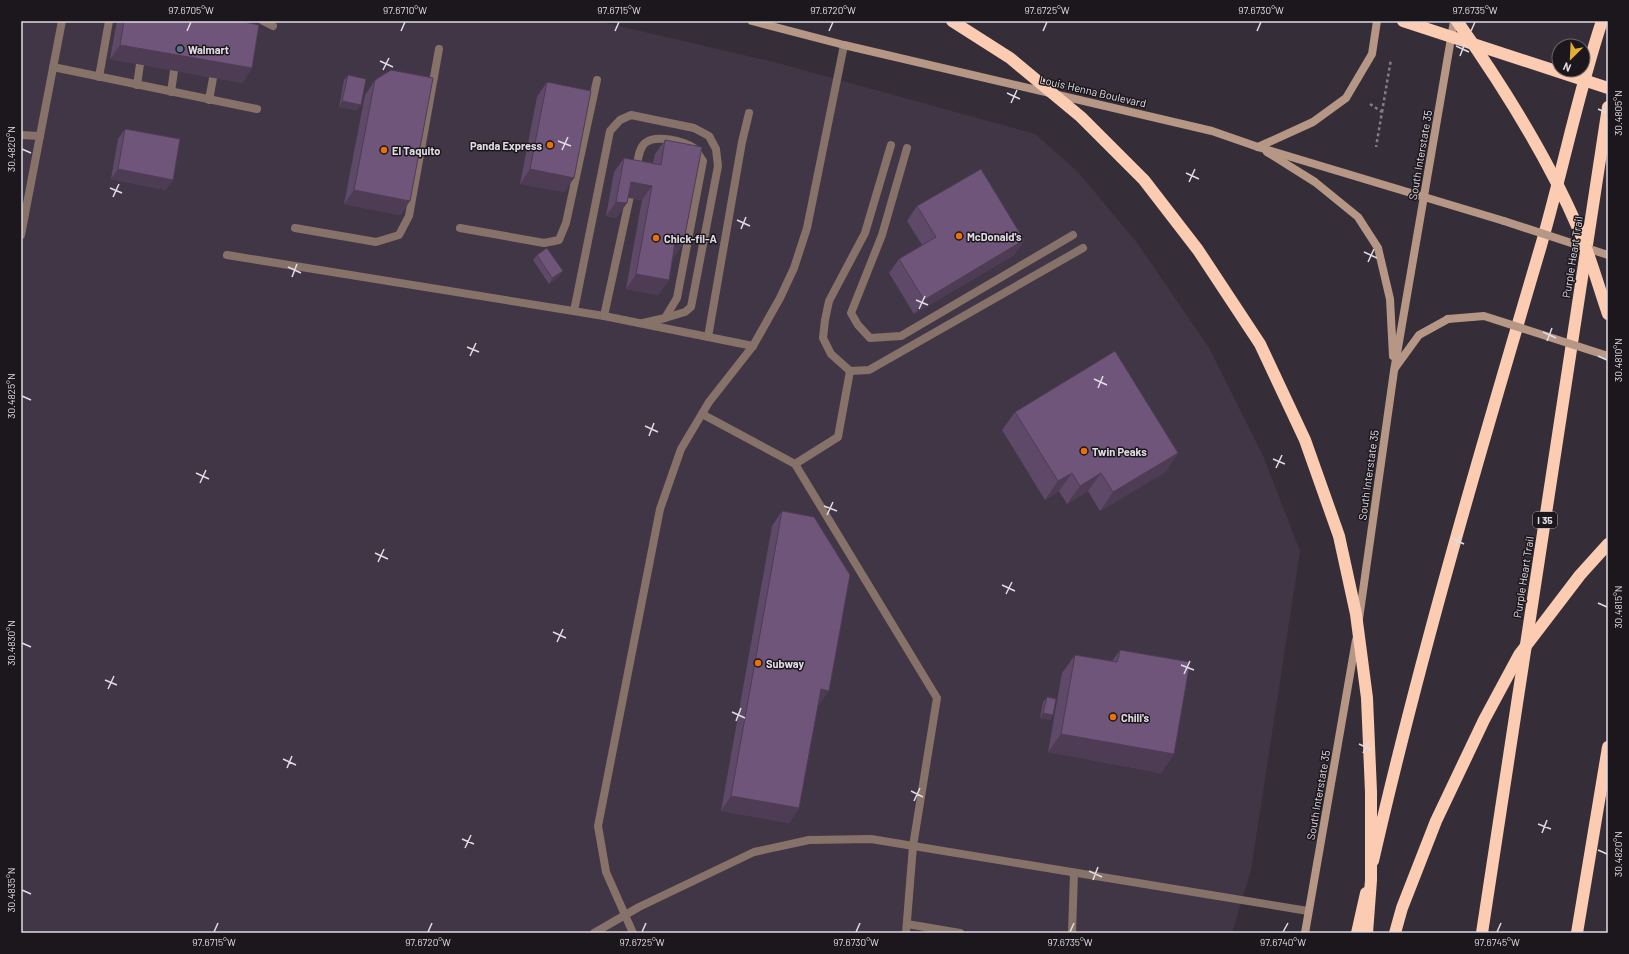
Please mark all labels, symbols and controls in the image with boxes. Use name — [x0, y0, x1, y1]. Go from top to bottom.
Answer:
text: 97.6705°W — [168, 4, 214, 16]
text: 97.6710°W — [383, 4, 427, 16]
text: 97.6715°W — [597, 4, 641, 16]
text: 97.6720°W — [810, 4, 856, 16]
text: 97.6725°W — [1024, 4, 1070, 16]
text: 97.6730°W — [1238, 4, 1284, 16]
text: 97.6735°W — [1452, 4, 1498, 16]
north arrow — [1551, 38, 1591, 78]
place label: Walmart — [188, 43, 229, 56]
marker: Walmart — [175, 44, 185, 54]
text: N — [1561, 60, 1573, 75]
street label: Louis Henna Boulevard — [1038, 72, 1148, 110]
text: 30.4805°N — [1612, 90, 1624, 136]
street label: South Interstate 35 — [1406, 109, 1434, 201]
text: 30.4820°N — [5, 126, 17, 172]
place label: Panda Express — [470, 139, 542, 152]
marker: Panda Express — [545, 140, 555, 150]
place label: El Taquito — [392, 144, 440, 157]
marker: El Taquito — [379, 145, 389, 155]
street label: Purple Heart Trail — [1559, 215, 1585, 299]
place label: McDonald's — [967, 230, 1022, 243]
marker: McDonald's — [954, 231, 964, 241]
place label: Chick-fil-A — [664, 232, 718, 245]
marker: Chick-fil-A — [651, 233, 661, 243]
text: 30.4810°N — [1612, 338, 1624, 382]
text: 30.4825°N — [5, 373, 17, 419]
street label: South Interstate 35 — [1355, 429, 1381, 521]
place label: Twin Peaks — [1092, 445, 1147, 458]
marker: Twin Peaks — [1079, 446, 1089, 456]
road number: I 35 — [1533, 512, 1557, 528]
street label: Purple Heart Trail — [1510, 535, 1536, 619]
text: 30.4815°N — [1612, 585, 1624, 629]
text: 30.4830°N — [5, 620, 17, 666]
place label: Subway — [766, 657, 804, 670]
marker: Subway — [753, 658, 763, 668]
place label: Chili's — [1121, 711, 1150, 724]
marker: Chili's — [1108, 712, 1118, 722]
street label: South Interstate 35 — [1304, 749, 1332, 841]
text: 30.4820°N — [1612, 831, 1624, 877]
text: 30.4835°N — [5, 867, 17, 913]
text: 97.6715°W — [192, 936, 236, 948]
text: 97.6720°W — [405, 936, 451, 948]
text: 97.6725°W — [619, 936, 665, 948]
text: 97.6730°W — [833, 936, 879, 948]
text: 97.6735°W — [1047, 936, 1093, 948]
text: 97.6740°W — [1260, 936, 1306, 948]
text: 97.6745°W — [1474, 936, 1520, 948]

